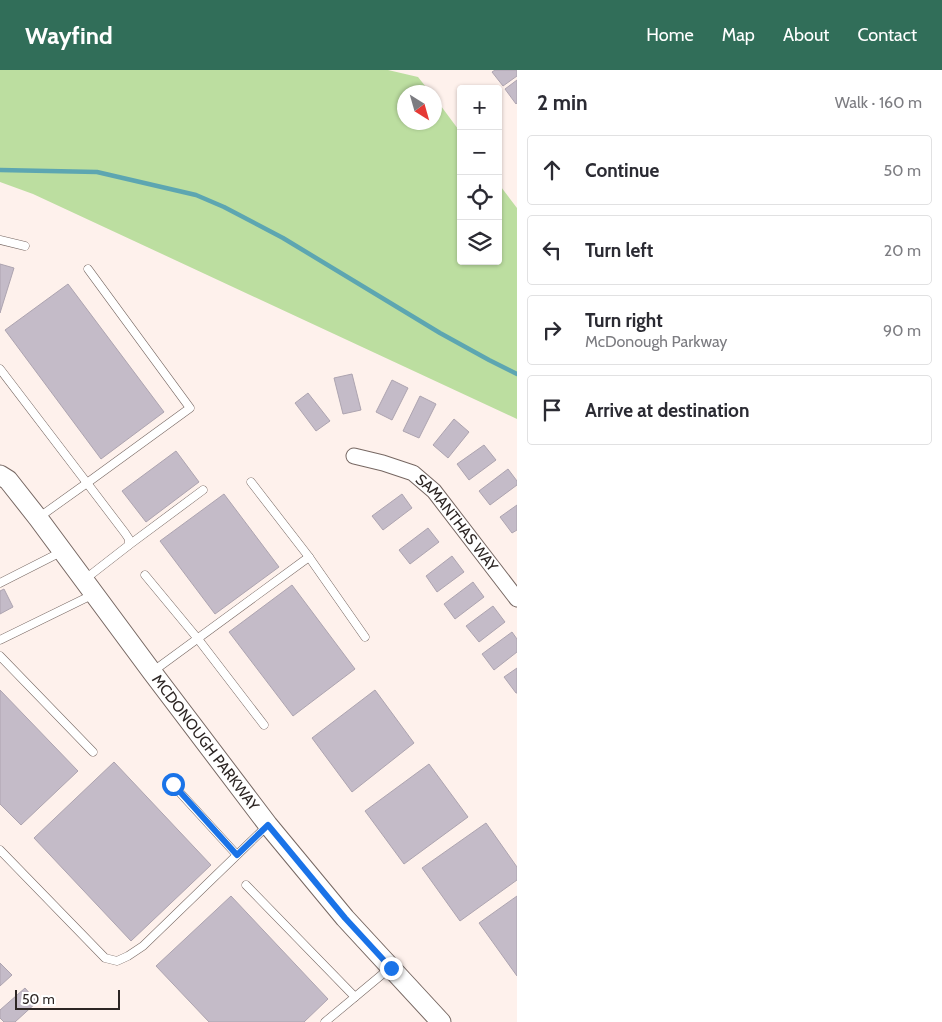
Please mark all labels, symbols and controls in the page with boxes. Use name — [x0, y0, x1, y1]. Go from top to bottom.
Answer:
text: Wayfind — [25, 21, 113, 50]
text: Home — [646, 24, 694, 46]
text: Map — [722, 24, 755, 46]
text: About — [783, 24, 829, 46]
text: Contact — [857, 24, 917, 46]
north arrow — [397, 85, 442, 130]
map controls — [457, 85, 502, 265]
button: + — [457, 85, 502, 130]
text: 2 min — [537, 90, 588, 115]
text: Walk · 160 m — [835, 93, 922, 112]
button: − — [457, 130, 502, 175]
icon: ahead — [538, 156, 566, 184]
text: Continue — [585, 159, 659, 182]
text: 50 m — [884, 161, 921, 180]
button: locate — [457, 175, 502, 220]
button: layers — [457, 220, 502, 265]
icon: left — [538, 236, 566, 264]
text: Turn left — [585, 239, 653, 262]
text: 20 m — [884, 241, 921, 260]
text: Turn right — [585, 309, 663, 332]
icon: right — [538, 316, 566, 344]
text: 90 m — [883, 321, 921, 340]
text: McDonough Parkway — [585, 332, 727, 351]
icon: arrive — [538, 396, 566, 424]
text: Arrive at destination — [585, 399, 749, 422]
street label: SAMANTHAS WAY — [412, 470, 502, 575]
street label: MCDONOUGH PARKWAY — [148, 671, 263, 815]
route start — [162, 773, 185, 796]
route end — [380, 957, 403, 980]
scale bar — [15, 987, 120, 1010]
text: 50 m — [22, 990, 55, 1008]

